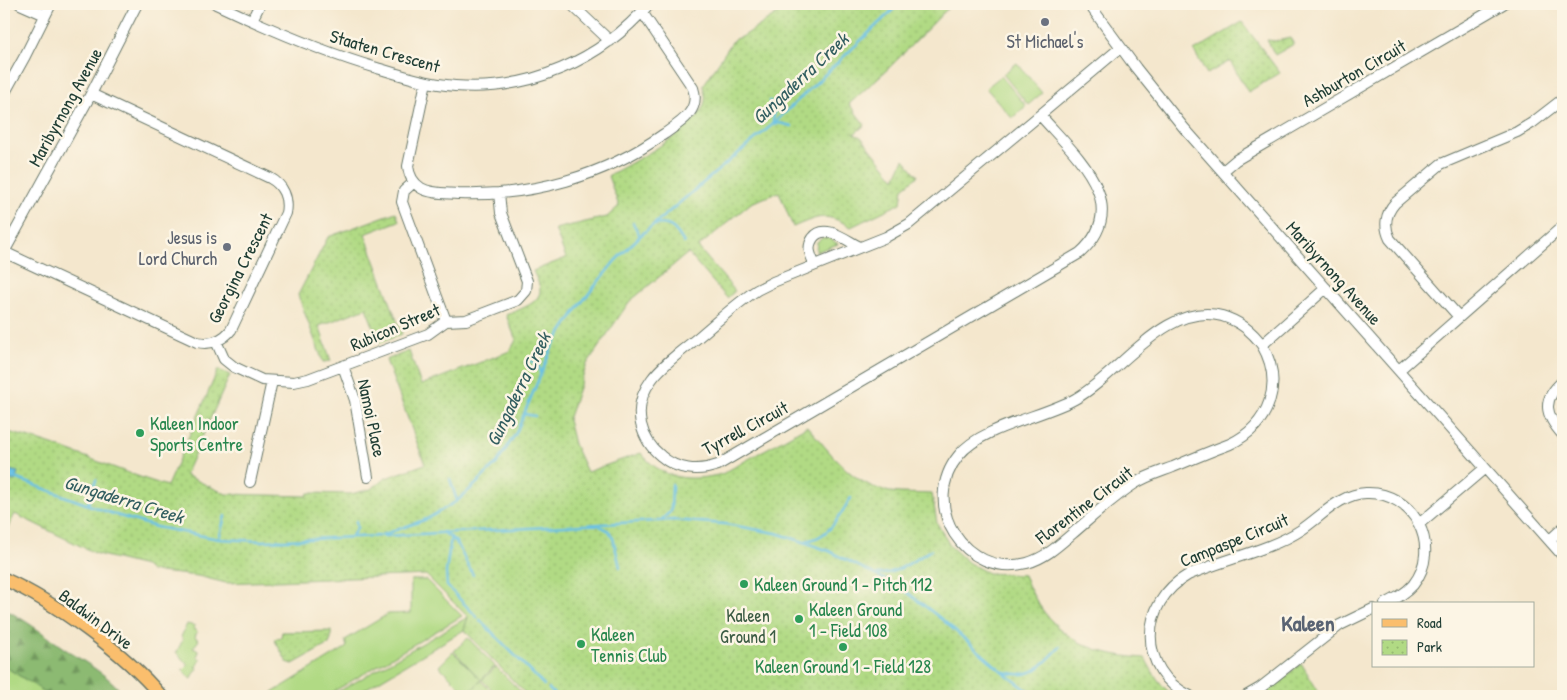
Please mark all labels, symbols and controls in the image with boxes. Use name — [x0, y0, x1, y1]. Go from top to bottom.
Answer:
marker: St Michael's — [1039, 16, 1051, 28]
street label: Staaten Crescent — [327, 23, 444, 79]
water label: Gungaderra Creek — [746, 25, 856, 130]
place label: St Michael's — [1007, 29, 1083, 54]
street label: Ashburton Circuit — [1298, 33, 1411, 113]
street label: Maribyrnong Avenue — [22, 43, 108, 171]
street label: Georgina Crescent — [201, 208, 279, 327]
street label: Maribyrnong Avenue — [1281, 216, 1387, 330]
place label: Jesus is Lord Church — [139, 225, 217, 271]
marker: Jesus is Lord Church — [221, 241, 233, 253]
street label: Rubicon Street — [346, 297, 444, 357]
water label: Gungaderra Creek — [479, 326, 558, 450]
street label: Namoi Place — [352, 377, 392, 459]
street label: Tyrrell Circuit — [698, 394, 793, 461]
place label: Kaleen Indoor Sports Centre — [150, 411, 243, 457]
marker: Kaleen Indoor Sports Centre — [134, 427, 146, 439]
street label: Florentine Circuit — [1029, 460, 1138, 550]
water label: Gungaderra Creek — [61, 469, 189, 530]
street label: Campaspe Circuit — [1176, 507, 1293, 573]
place label: Kaleen Ground 1 - Pitch 112 — [754, 572, 933, 597]
marker: Kaleen Ground 1 - Pitch 112 — [738, 578, 750, 590]
street label: Baldwin Drive — [54, 583, 138, 655]
place label: Kaleen Ground 1 - Field 108 — [809, 597, 902, 643]
legend — [1372, 602, 1534, 668]
park label: Kaleen Ground 1 — [720, 603, 776, 649]
district label: Kaleen — [1281, 608, 1335, 638]
text: Road — [1417, 612, 1442, 633]
marker: Kaleen Ground 1 - Field 108 — [793, 613, 805, 625]
place label: Kaleen Tennis Club — [591, 622, 667, 668]
text: Park — [1417, 636, 1442, 657]
marker: Kaleen Tennis Club — [575, 638, 587, 650]
marker: Kaleen Ground 1 - Field 128 — [837, 641, 849, 653]
place label: Kaleen Ground 1 - Field 128 — [755, 654, 931, 679]

